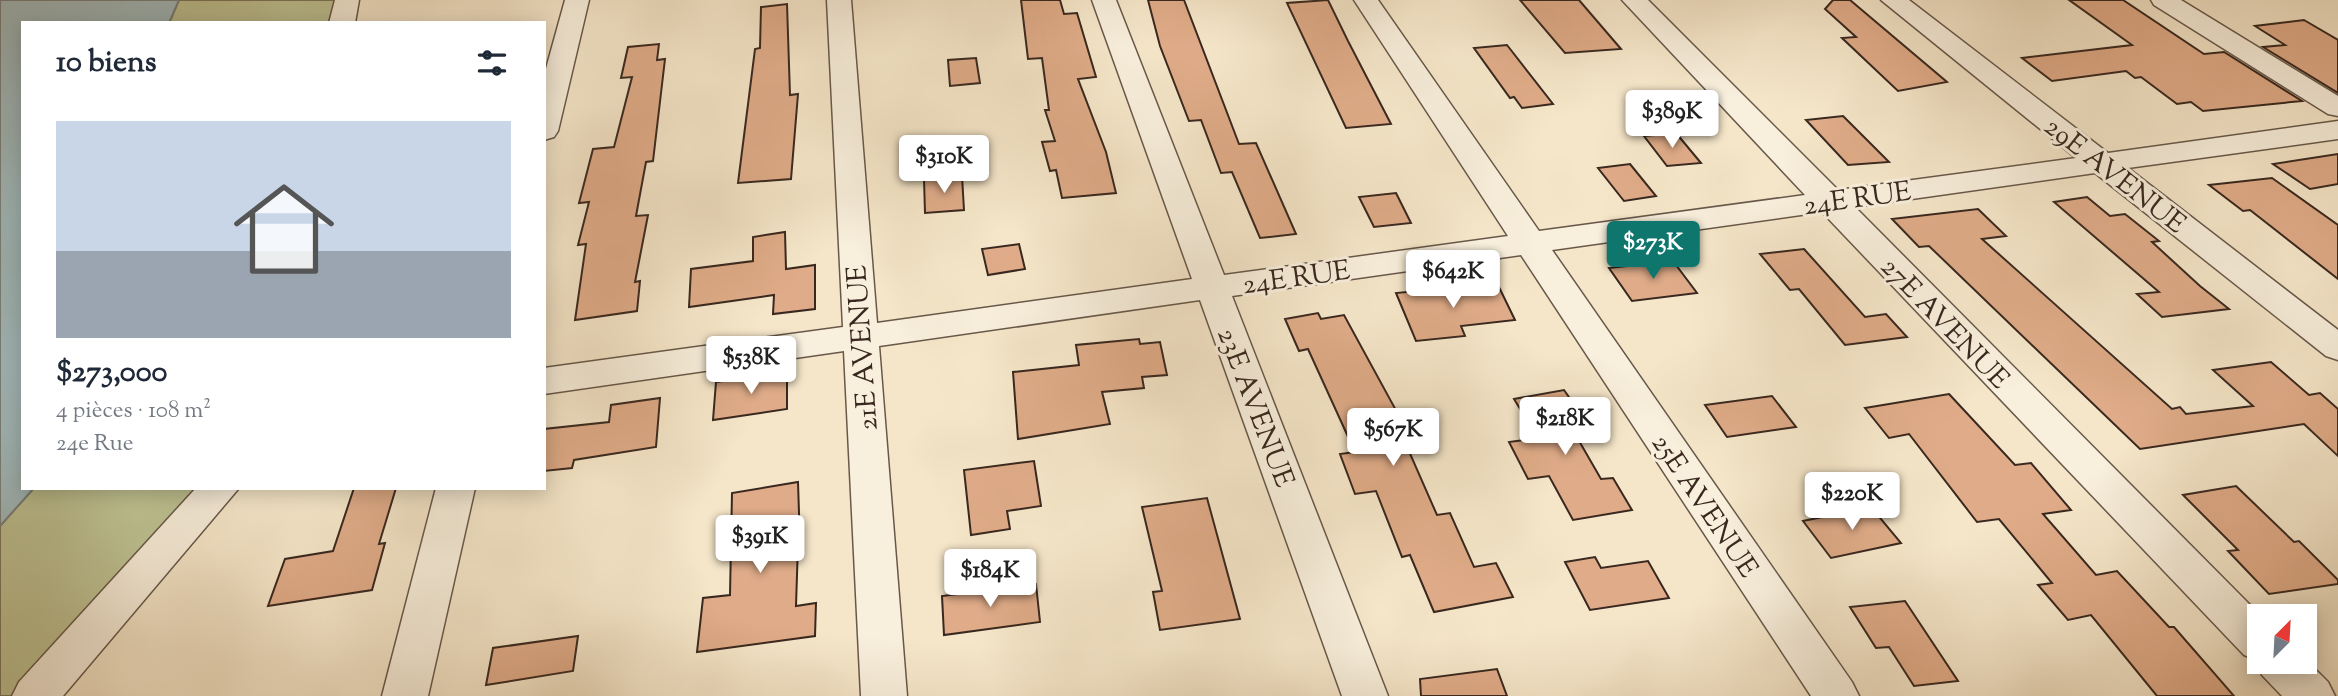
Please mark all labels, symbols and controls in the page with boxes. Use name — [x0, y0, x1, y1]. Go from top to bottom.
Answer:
text: 10 biens — [56, 42, 156, 85]
icon: filters — [473, 44, 511, 82]
pin: $389K — [1623, 90, 1721, 150]
text: $389K — [1642, 96, 1702, 129]
street label: 29E AVENUE — [2035, 108, 2193, 244]
pin: $310K — [895, 136, 993, 195]
text: $310K — [915, 141, 973, 174]
icon: home — [221, 166, 347, 292]
street label: 24E RUE — [1801, 173, 1914, 227]
pin: $273K — [1604, 222, 1702, 281]
text: $273K — [1623, 227, 1683, 260]
street label: 27E AVENUE — [1870, 249, 2017, 399]
pin: $642K — [1404, 250, 1502, 310]
street label: 24E RUE — [1240, 252, 1353, 306]
text: $642K — [1422, 256, 1484, 289]
street label: 21E AVENUE — [838, 264, 890, 432]
street label: 23E AVENUE — [1205, 323, 1303, 494]
pin: $538K — [702, 336, 800, 396]
text: $538K — [722, 342, 780, 375]
text: $273,000 — [56, 352, 167, 395]
text: 4 pièces · 108 m² — [56, 395, 211, 428]
pin: $218K — [1516, 398, 1614, 457]
text: $218K — [1536, 403, 1595, 436]
pin: $567K — [1344, 408, 1442, 468]
text: $567K — [1363, 414, 1423, 447]
street label: 25E AVENUE — [1641, 427, 1767, 587]
text: 24e Rue — [56, 428, 134, 461]
pin: $220K — [1803, 472, 1901, 532]
text: $220K — [1821, 478, 1883, 511]
pin: $391K — [711, 516, 809, 575]
text: $391K — [732, 521, 789, 554]
pin: $184K — [941, 550, 1039, 609]
text: $184K — [960, 555, 1020, 588]
north arrow — [2247, 604, 2317, 674]
map controls — [2247, 604, 2317, 674]

